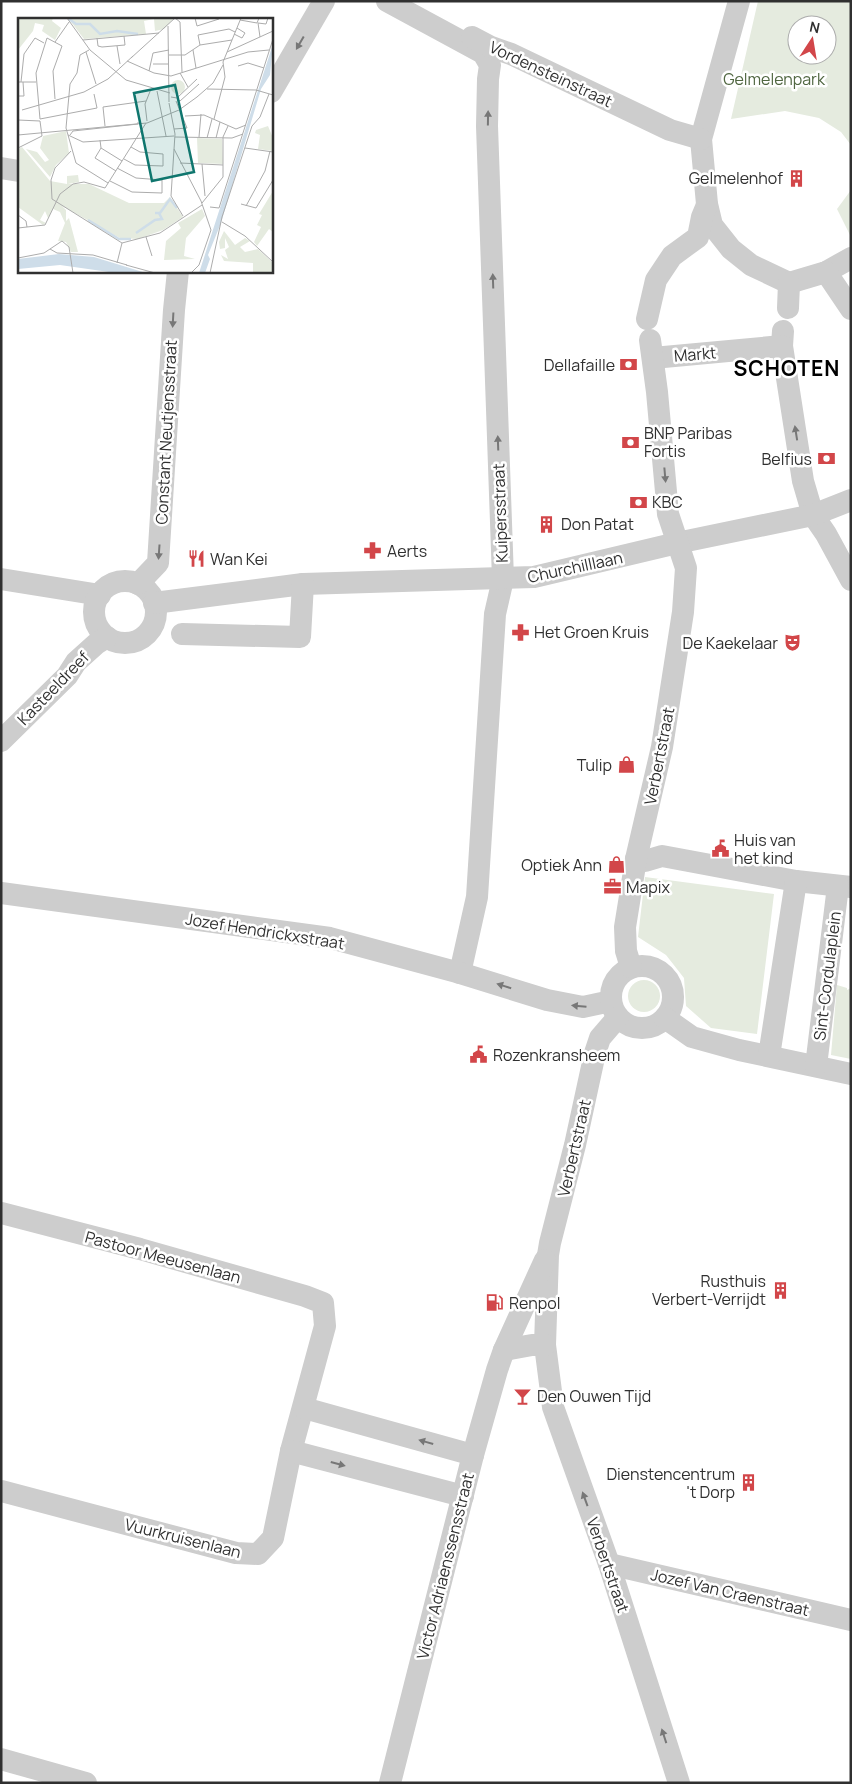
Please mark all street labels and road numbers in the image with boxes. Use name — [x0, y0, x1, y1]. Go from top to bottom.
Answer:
street label: Vordensteinstraat — [486, 36, 616, 112]
street label: Constant Neutjensstraat — [150, 339, 182, 525]
street label: Markt — [673, 341, 717, 367]
street label: Kuipersstraat — [487, 463, 513, 563]
street label: Churchilllaan — [525, 546, 625, 588]
street label: Kasteeldreef — [12, 646, 94, 730]
street label: Verbertstraat — [639, 705, 679, 807]
street label: Jozef Hendrickxstraat — [184, 908, 346, 954]
street label: Sint-Cordulaplein — [808, 910, 846, 1042]
street label: Verbertstraat — [552, 1097, 596, 1199]
street label: Pastoor Meeusenlaan — [83, 1226, 243, 1288]
street label: Victor Adriaenssensstraat — [411, 1471, 479, 1661]
street label: Vuurkruisenlaan — [123, 1513, 243, 1563]
street label: Verbertstraat — [581, 1514, 635, 1616]
street label: Jozef Van Craenstraat — [649, 1563, 811, 1621]

